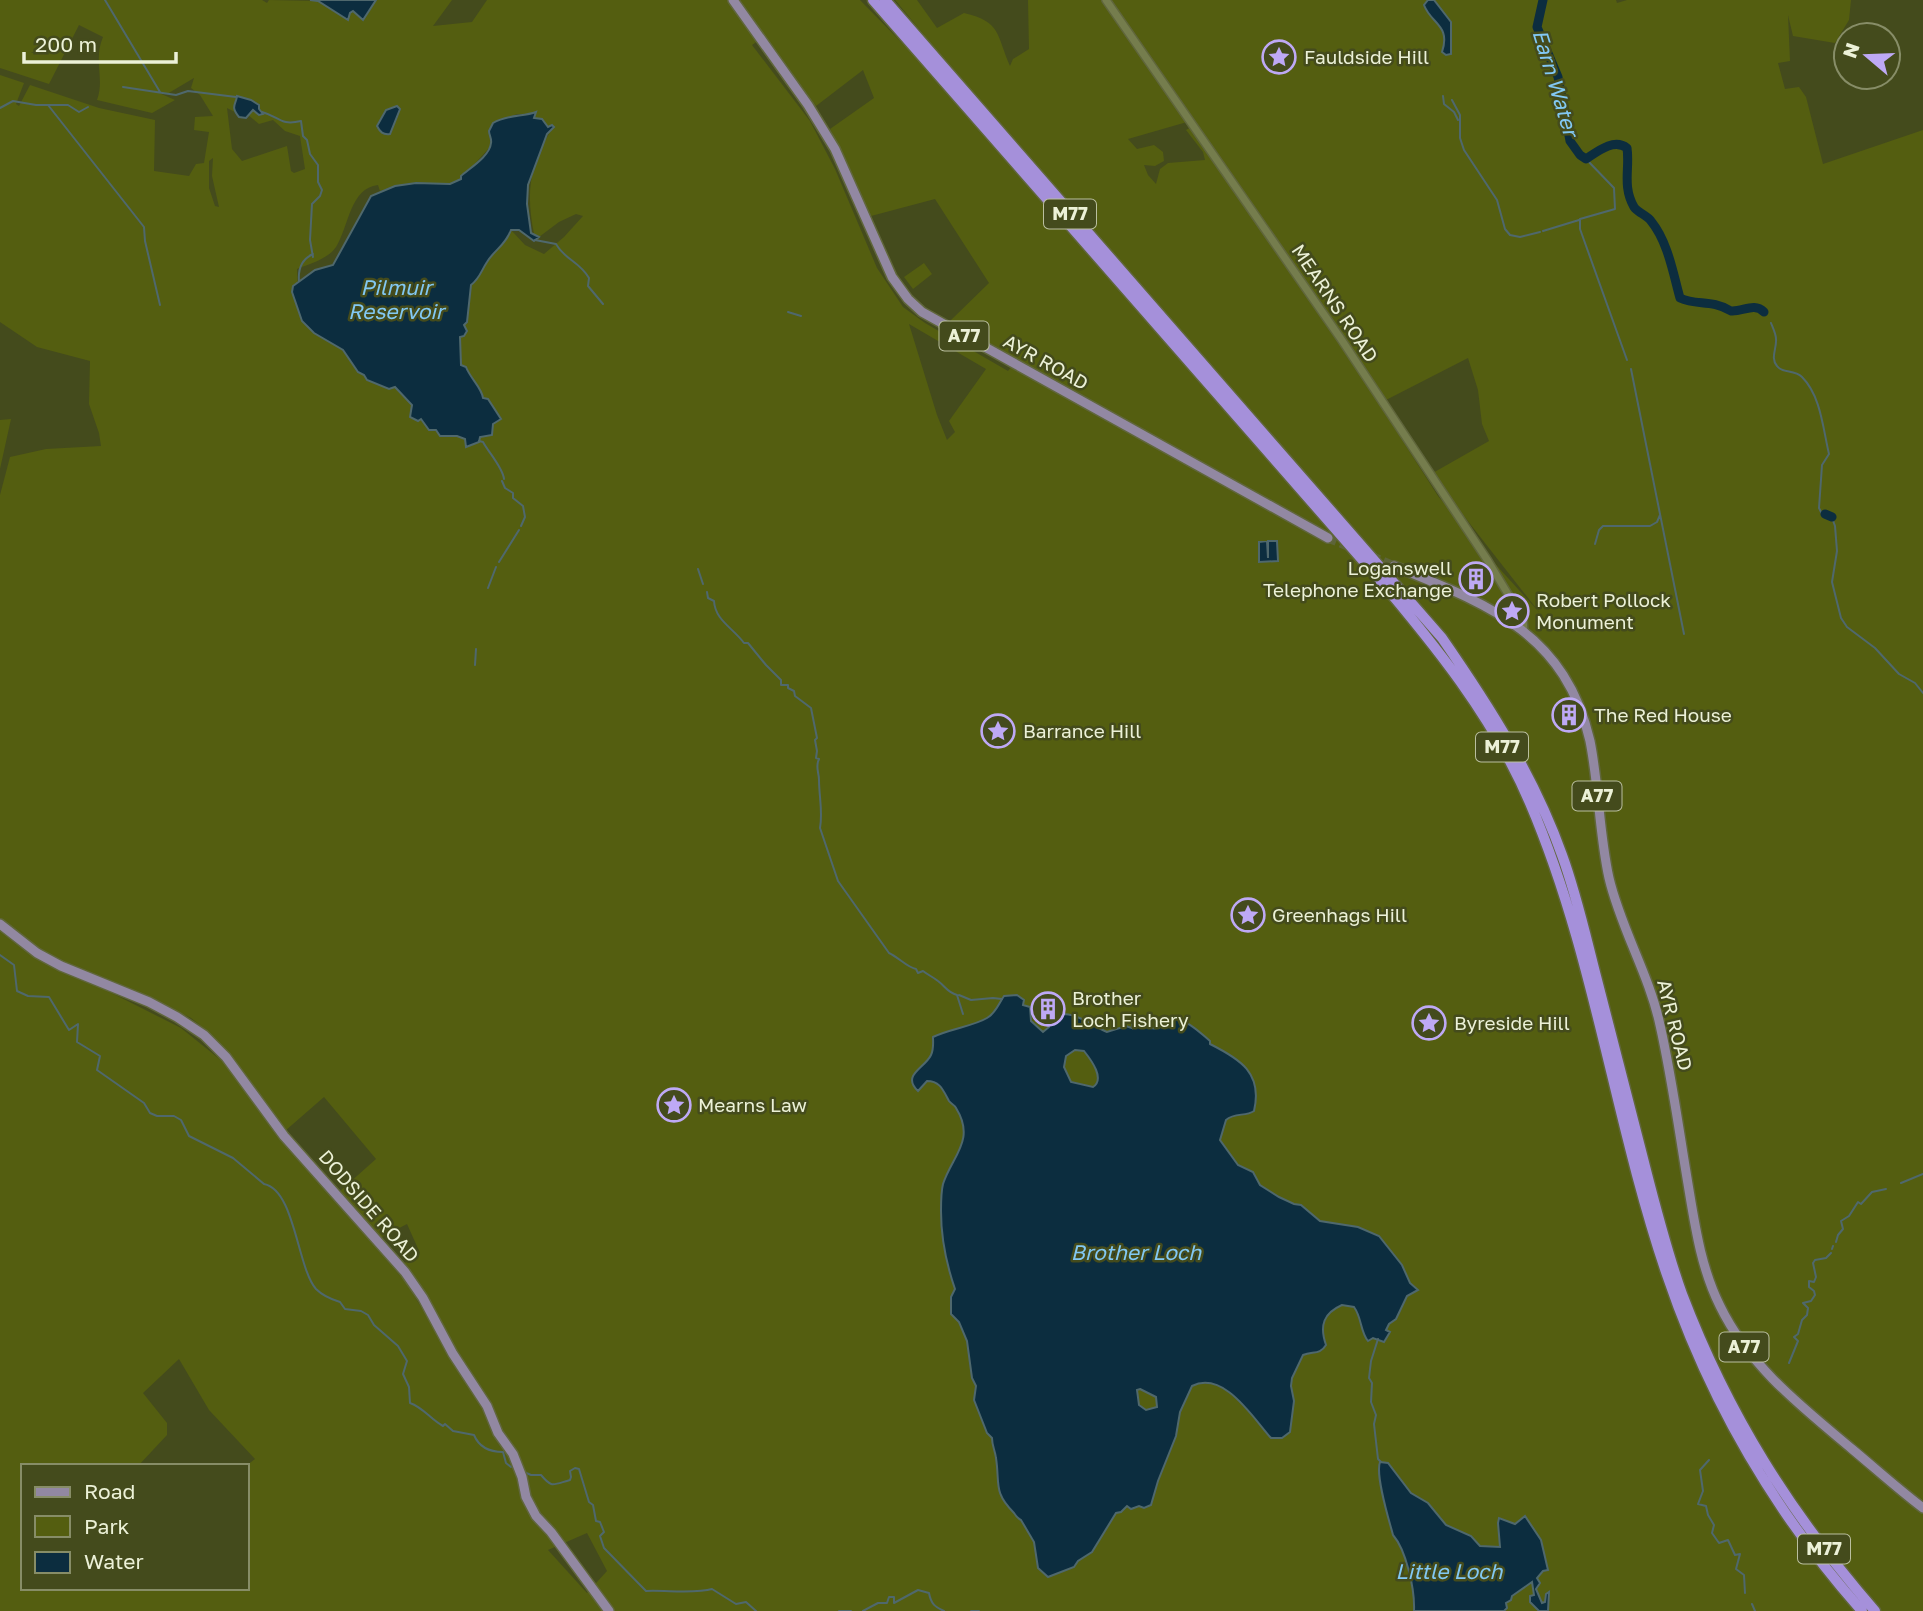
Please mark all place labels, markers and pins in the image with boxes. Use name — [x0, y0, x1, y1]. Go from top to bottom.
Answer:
place icon: Fauldside Hill — [1260, 38, 1298, 76]
place label: Fauldside Hill — [1304, 45, 1429, 68]
place label: Loganswell Telephone Exchange — [1263, 556, 1452, 601]
building icon: Loganswell Telephone Exchange — [1457, 560, 1495, 598]
place label: Robert Pollock Monument — [1536, 588, 1671, 633]
place icon: Robert Pollock Monument — [1493, 592, 1531, 630]
building icon: The Red House — [1550, 696, 1588, 734]
place label: The Red House — [1594, 703, 1732, 726]
place icon: Barrance Hill — [979, 712, 1017, 750]
place label: Barrance Hill — [1023, 719, 1141, 742]
place icon: Greenhags Hill — [1229, 896, 1267, 934]
place label: Greenhags Hill — [1272, 903, 1407, 926]
place label: Brother Loch Fishery — [1072, 986, 1189, 1031]
building icon: Brother Loch Fishery — [1029, 990, 1067, 1028]
place icon: Byreside Hill — [1410, 1004, 1448, 1042]
place label: Byreside Hill — [1454, 1011, 1570, 1034]
place icon: Mearns Law — [655, 1086, 693, 1124]
place label: Mearns Law — [698, 1093, 807, 1116]

